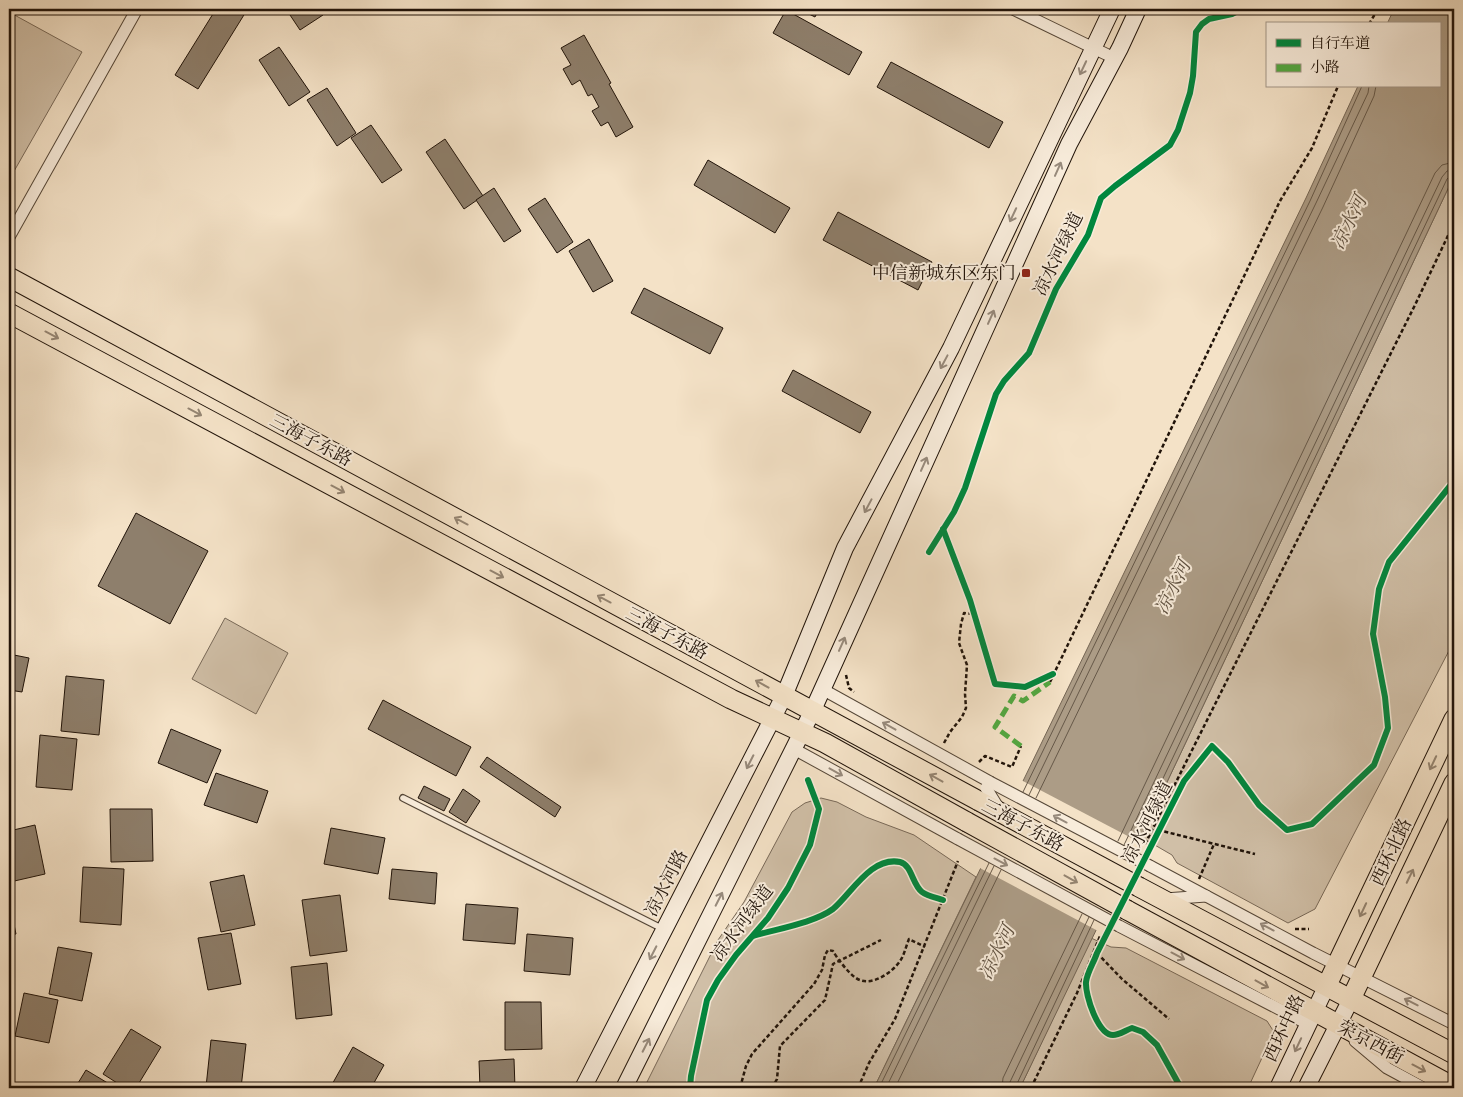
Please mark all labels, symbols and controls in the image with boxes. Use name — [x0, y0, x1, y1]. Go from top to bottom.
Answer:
legend — [1266, 22, 1440, 88]
text: 自行车道 — [1310, 34, 1370, 53]
text: 小路 — [1310, 58, 1340, 77]
one-way arrow — [1077, 60, 1087, 75]
one-way arrow — [1053, 161, 1063, 176]
water label: 凉水河 — [1327, 189, 1373, 253]
one-way arrow — [1008, 207, 1018, 222]
street label: 凉水河绿道 — [1029, 209, 1089, 300]
place label: 中信新城东区东门 — [872, 263, 1016, 285]
marker: 中信新城东区东门 — [1020, 267, 1032, 279]
one-way arrow — [986, 309, 996, 324]
one-way arrow — [44, 331, 58, 341]
one-way arrow — [939, 354, 948, 369]
one-way arrow — [187, 408, 202, 417]
street label: 三海子东路 — [266, 410, 355, 472]
one-way arrow — [919, 457, 929, 472]
one-way arrow — [331, 484, 346, 494]
one-way arrow — [863, 498, 873, 513]
one-way arrow — [454, 516, 469, 526]
water label: 凉水河 — [1151, 554, 1197, 618]
one-way arrow — [489, 569, 504, 579]
one-way arrow — [597, 594, 612, 603]
street label: 三海子东路 — [622, 603, 711, 665]
one-way arrow — [838, 637, 848, 652]
one-way arrow — [755, 679, 770, 689]
one-way arrow — [882, 721, 897, 731]
one-way arrow — [745, 754, 755, 769]
one-way arrow — [1428, 755, 1438, 770]
one-way arrow — [829, 767, 844, 777]
one-way arrow — [930, 772, 944, 782]
street label: 凉水河绿道 — [1118, 777, 1178, 868]
street label: 三海子东路 — [978, 795, 1067, 857]
one-way arrow — [1053, 814, 1068, 824]
street label: 西环北路 — [1367, 815, 1417, 890]
street label: 凉水河路 — [641, 846, 693, 921]
one-way arrow — [993, 858, 1008, 867]
one-way arrow — [1406, 869, 1415, 884]
one-way arrow — [1064, 875, 1078, 885]
street label: 凉水河绿道 — [707, 881, 779, 966]
one-way arrow — [714, 892, 724, 907]
one-way arrow — [1358, 902, 1368, 917]
water label: 凉水河 — [975, 919, 1021, 983]
one-way arrow — [1260, 922, 1274, 932]
one-way arrow — [648, 945, 657, 960]
one-way arrow — [1170, 952, 1185, 962]
one-way arrow — [1255, 979, 1270, 989]
street label: 西环中路 — [1260, 991, 1310, 1066]
one-way arrow — [1404, 997, 1419, 1006]
street label: 荣京西街 — [1334, 1016, 1407, 1069]
one-way arrow — [641, 1037, 651, 1052]
one-way arrow — [1293, 1037, 1303, 1052]
one-way arrow — [1411, 1064, 1426, 1073]

